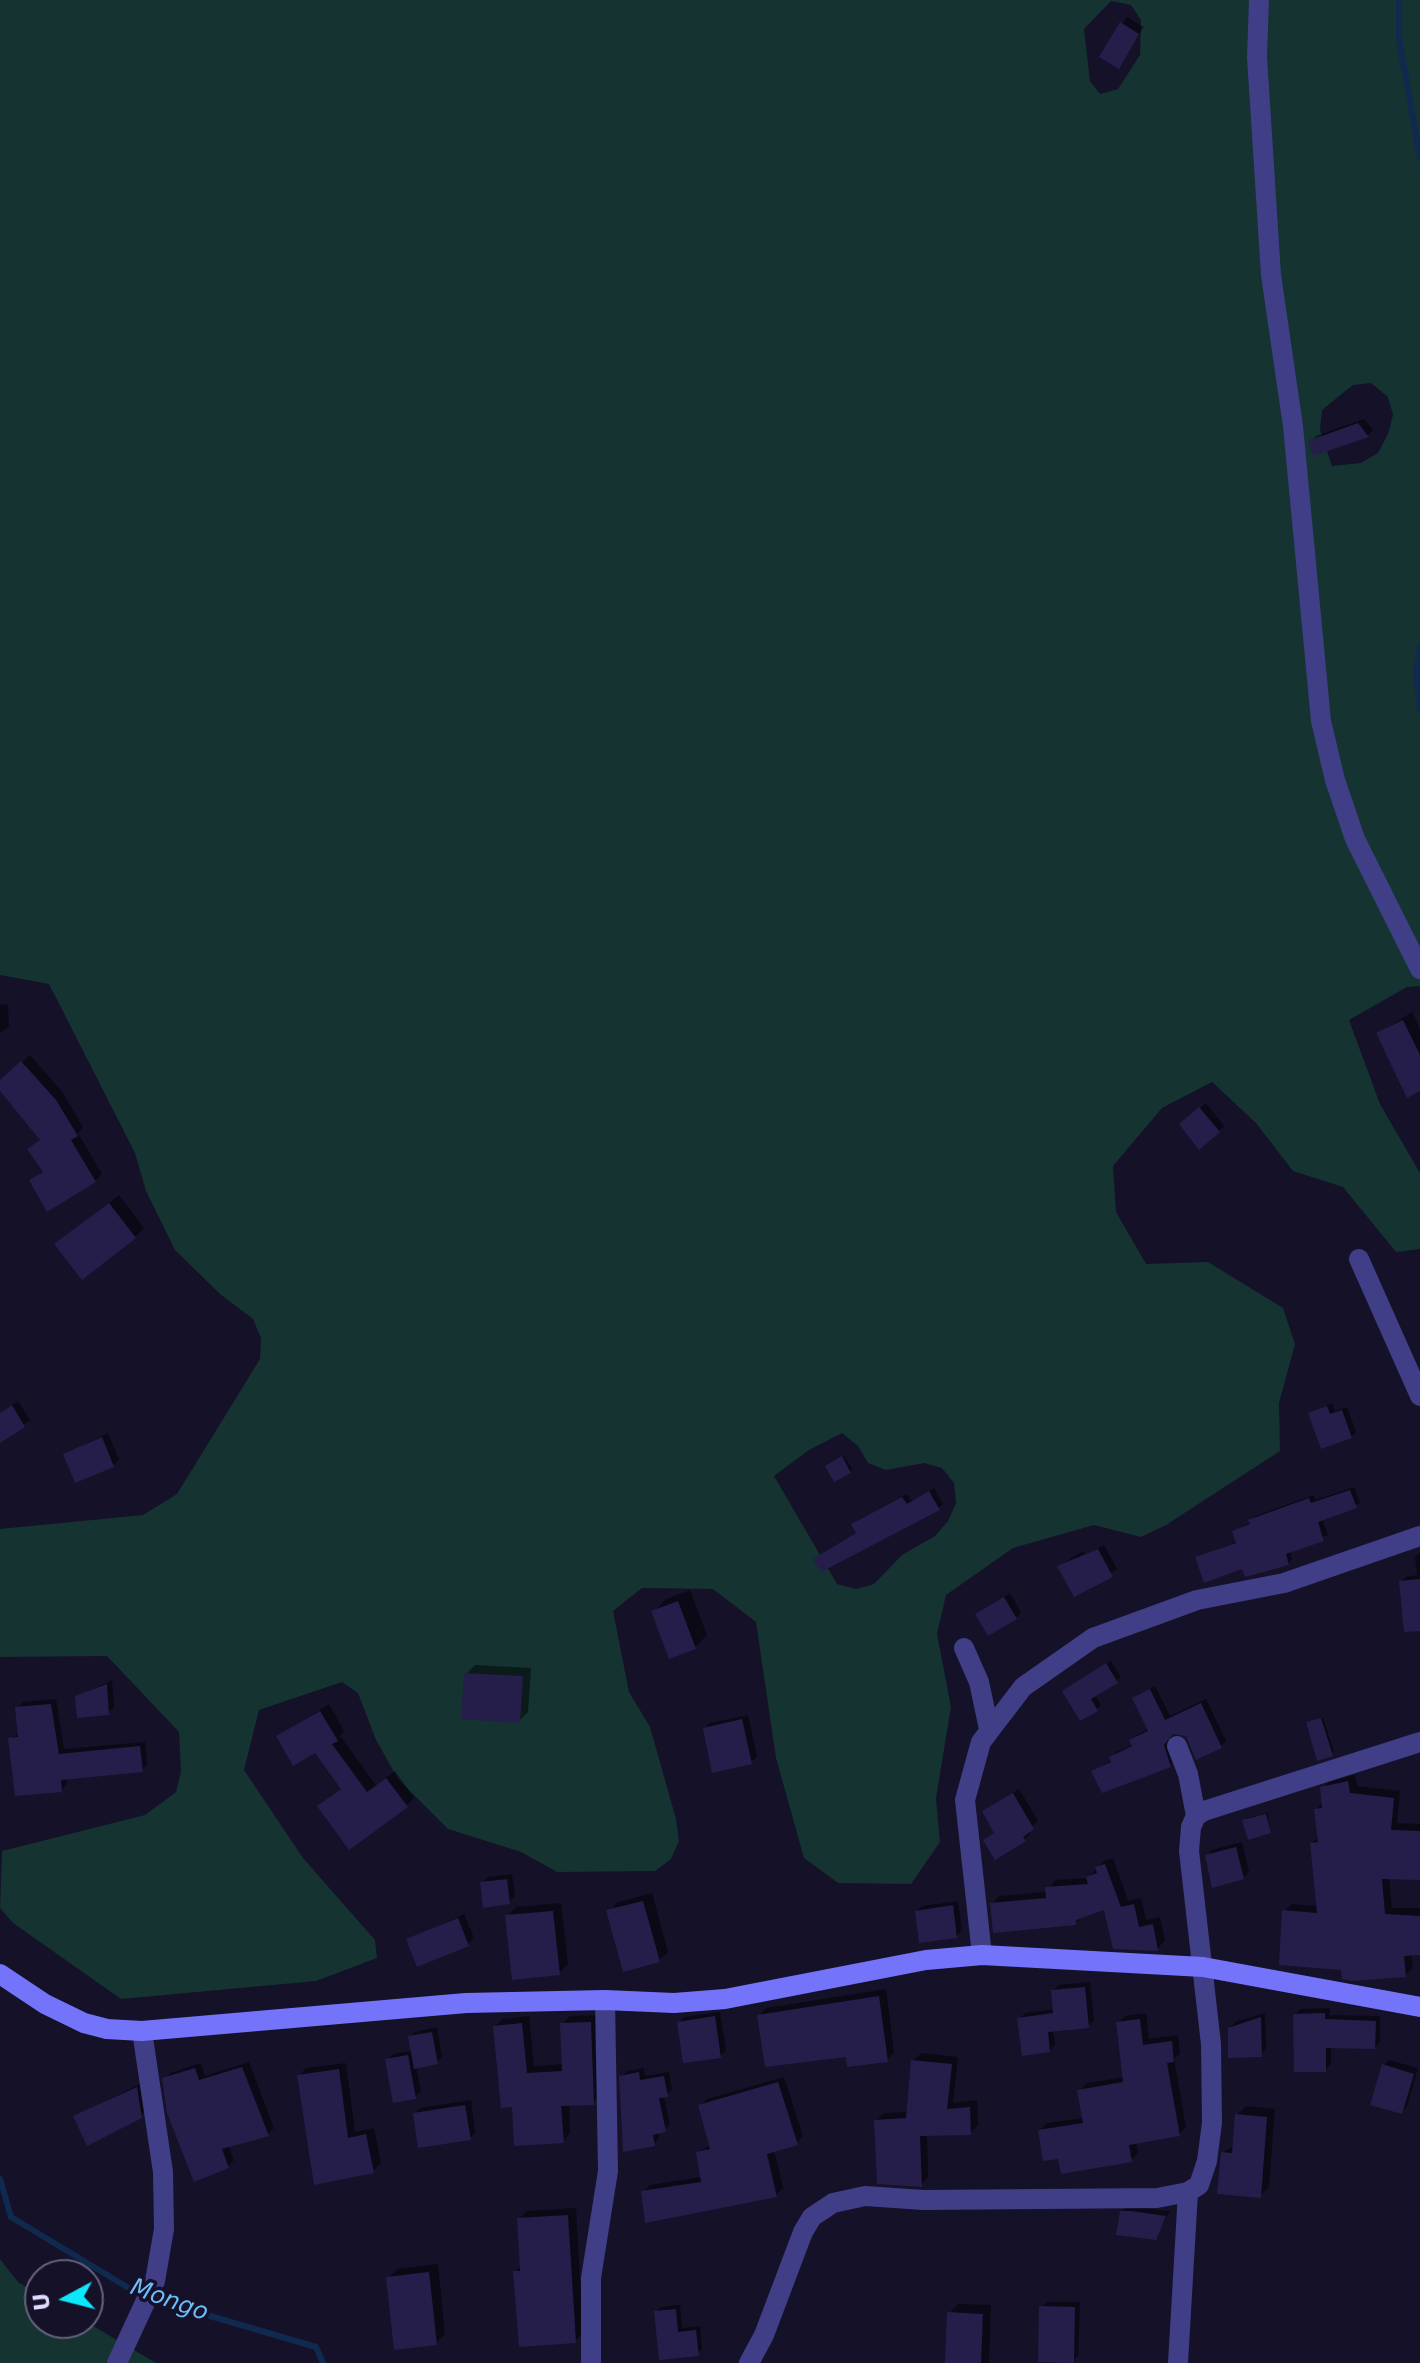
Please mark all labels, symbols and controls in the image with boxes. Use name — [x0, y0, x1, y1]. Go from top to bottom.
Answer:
north arrow — [24, 2259, 104, 2339]
water label: Mongo — [126, 2274, 212, 2328]
text: U — [28, 2291, 55, 2312]

